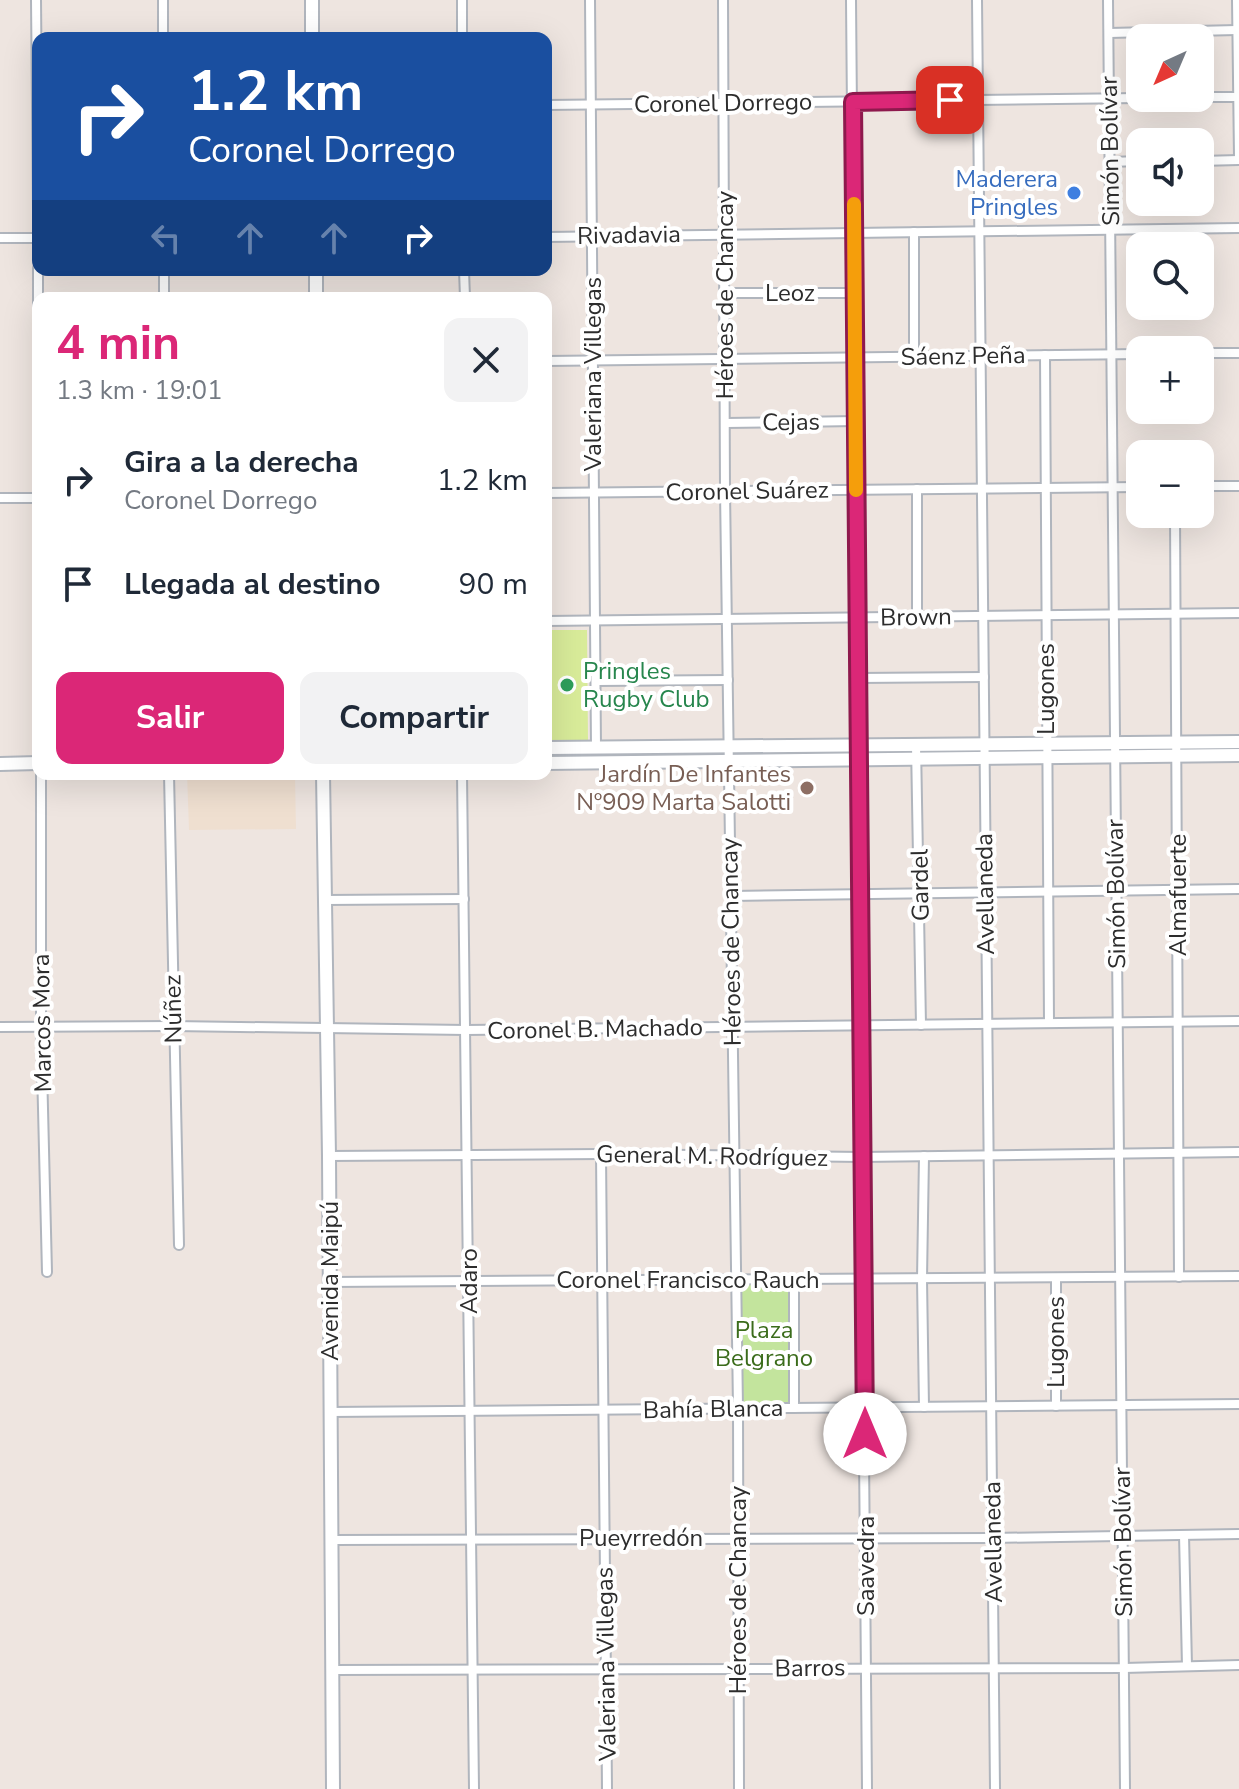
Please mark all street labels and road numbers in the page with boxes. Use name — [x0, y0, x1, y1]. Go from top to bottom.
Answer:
street label: Simón Bolívar — [1093, 75, 1127, 226]
street label: Coronel Dorrego — [633, 85, 813, 121]
street label: Héroes de Chancay — [709, 190, 741, 399]
street label: Rivadavia — [577, 218, 681, 252]
street label: Valeriana Villegas — [577, 277, 609, 472]
street label: Leoz — [765, 277, 815, 309]
street label: Sáenz Peña — [900, 339, 1026, 373]
street label: Cejas — [762, 405, 820, 439]
street label: Coronel Suárez — [665, 474, 829, 508]
street label: Brown — [880, 600, 952, 634]
street label: Lugones — [1030, 643, 1062, 735]
street label: Simón Bolívar — [1099, 818, 1133, 969]
street label: Avellaneda — [968, 833, 1002, 955]
street label: Almafuerte — [1162, 834, 1194, 956]
street label: Héroes de Chancay — [713, 837, 749, 1046]
street label: Gardel — [903, 848, 937, 922]
street label: Marcos Mora — [25, 953, 59, 1093]
street label: Núñez — [156, 974, 190, 1044]
street label: Coronel B. Machado — [487, 1011, 703, 1047]
street label: General M. Rodríguez — [596, 1138, 828, 1174]
street label: Avenida Maipú — [314, 1201, 346, 1361]
street label: Adaro — [453, 1248, 485, 1314]
street label: Coronel Francisco Rauch — [556, 1264, 820, 1296]
street label: Lugones — [1040, 1296, 1072, 1388]
street label: Bahía Blanca — [643, 1392, 783, 1426]
street label: Simón Bolívar — [1106, 1466, 1140, 1617]
street label: Avellaneda — [976, 1481, 1010, 1603]
street label: Héroes de Chancay — [722, 1485, 754, 1694]
street label: Saavedra — [850, 1516, 882, 1616]
street label: Pueyrredón — [579, 1522, 703, 1554]
street label: Valeriana Villegas — [588, 1567, 624, 1762]
street label: Barros — [774, 1651, 846, 1685]

